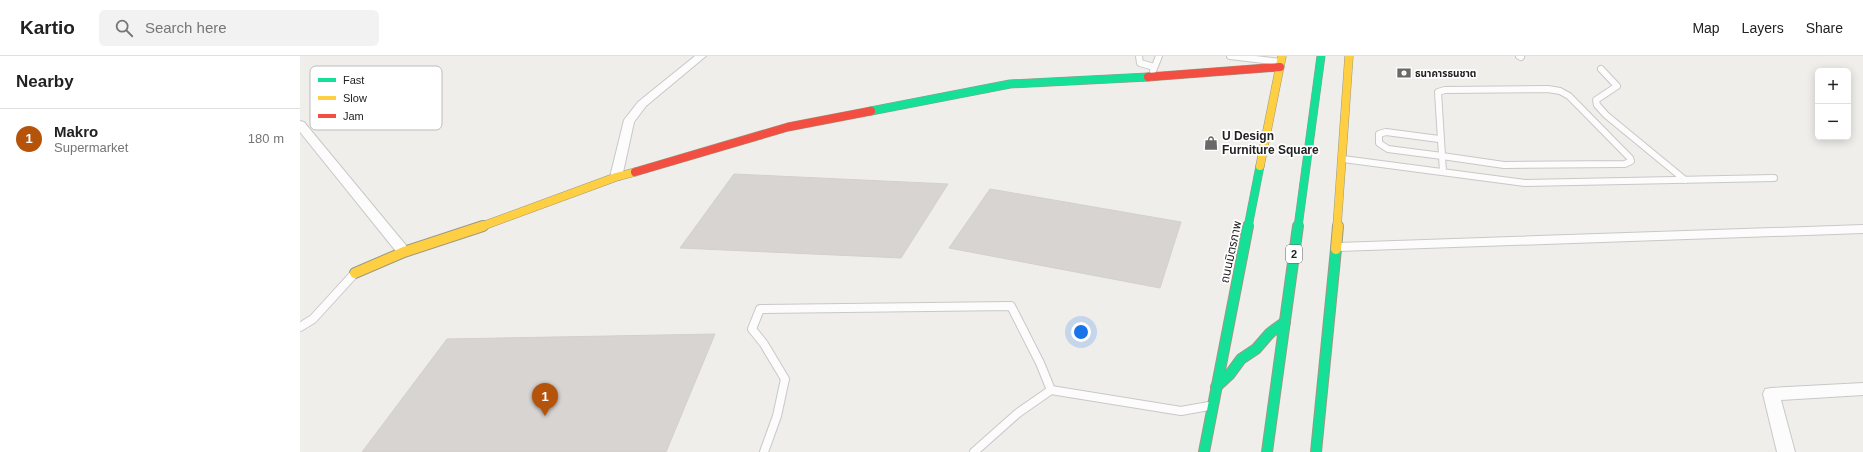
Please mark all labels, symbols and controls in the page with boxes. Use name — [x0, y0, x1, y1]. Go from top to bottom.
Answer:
search box — [99, 10, 379, 46]
text: Kartio — [20, 17, 75, 38]
icon: search — [113, 17, 135, 39]
text: Search here — [145, 19, 227, 36]
text: Map — [1692, 20, 1720, 36]
text: Layers — [1742, 20, 1784, 36]
text: Share — [1806, 20, 1843, 36]
bank icon: ธนาคารธนชาต — [1396, 65, 1412, 81]
legend — [310, 66, 442, 130]
place label: ธนาคารธนชาต — [1415, 68, 1476, 79]
map controls — [1815, 68, 1851, 140]
button: + — [1815, 68, 1851, 104]
text: Nearby — [16, 72, 74, 91]
text: Fast — [343, 74, 364, 86]
text: Slow — [343, 92, 367, 104]
button: − — [1815, 104, 1851, 140]
text: Jam — [343, 110, 364, 122]
text: Makro — [54, 123, 98, 140]
place label: U Design Furniture Square — [1222, 129, 1319, 157]
text: 1 — [25, 131, 33, 146]
text: 180 m — [248, 131, 284, 146]
shop icon: U Design Furniture Square — [1203, 135, 1219, 151]
text: Supermarket — [54, 140, 128, 155]
street label: ถนนมิตรภาพ — [1218, 220, 1244, 284]
road number: 2 — [1286, 245, 1302, 263]
your location — [1071, 322, 1091, 342]
pin: 1 — [532, 383, 558, 416]

